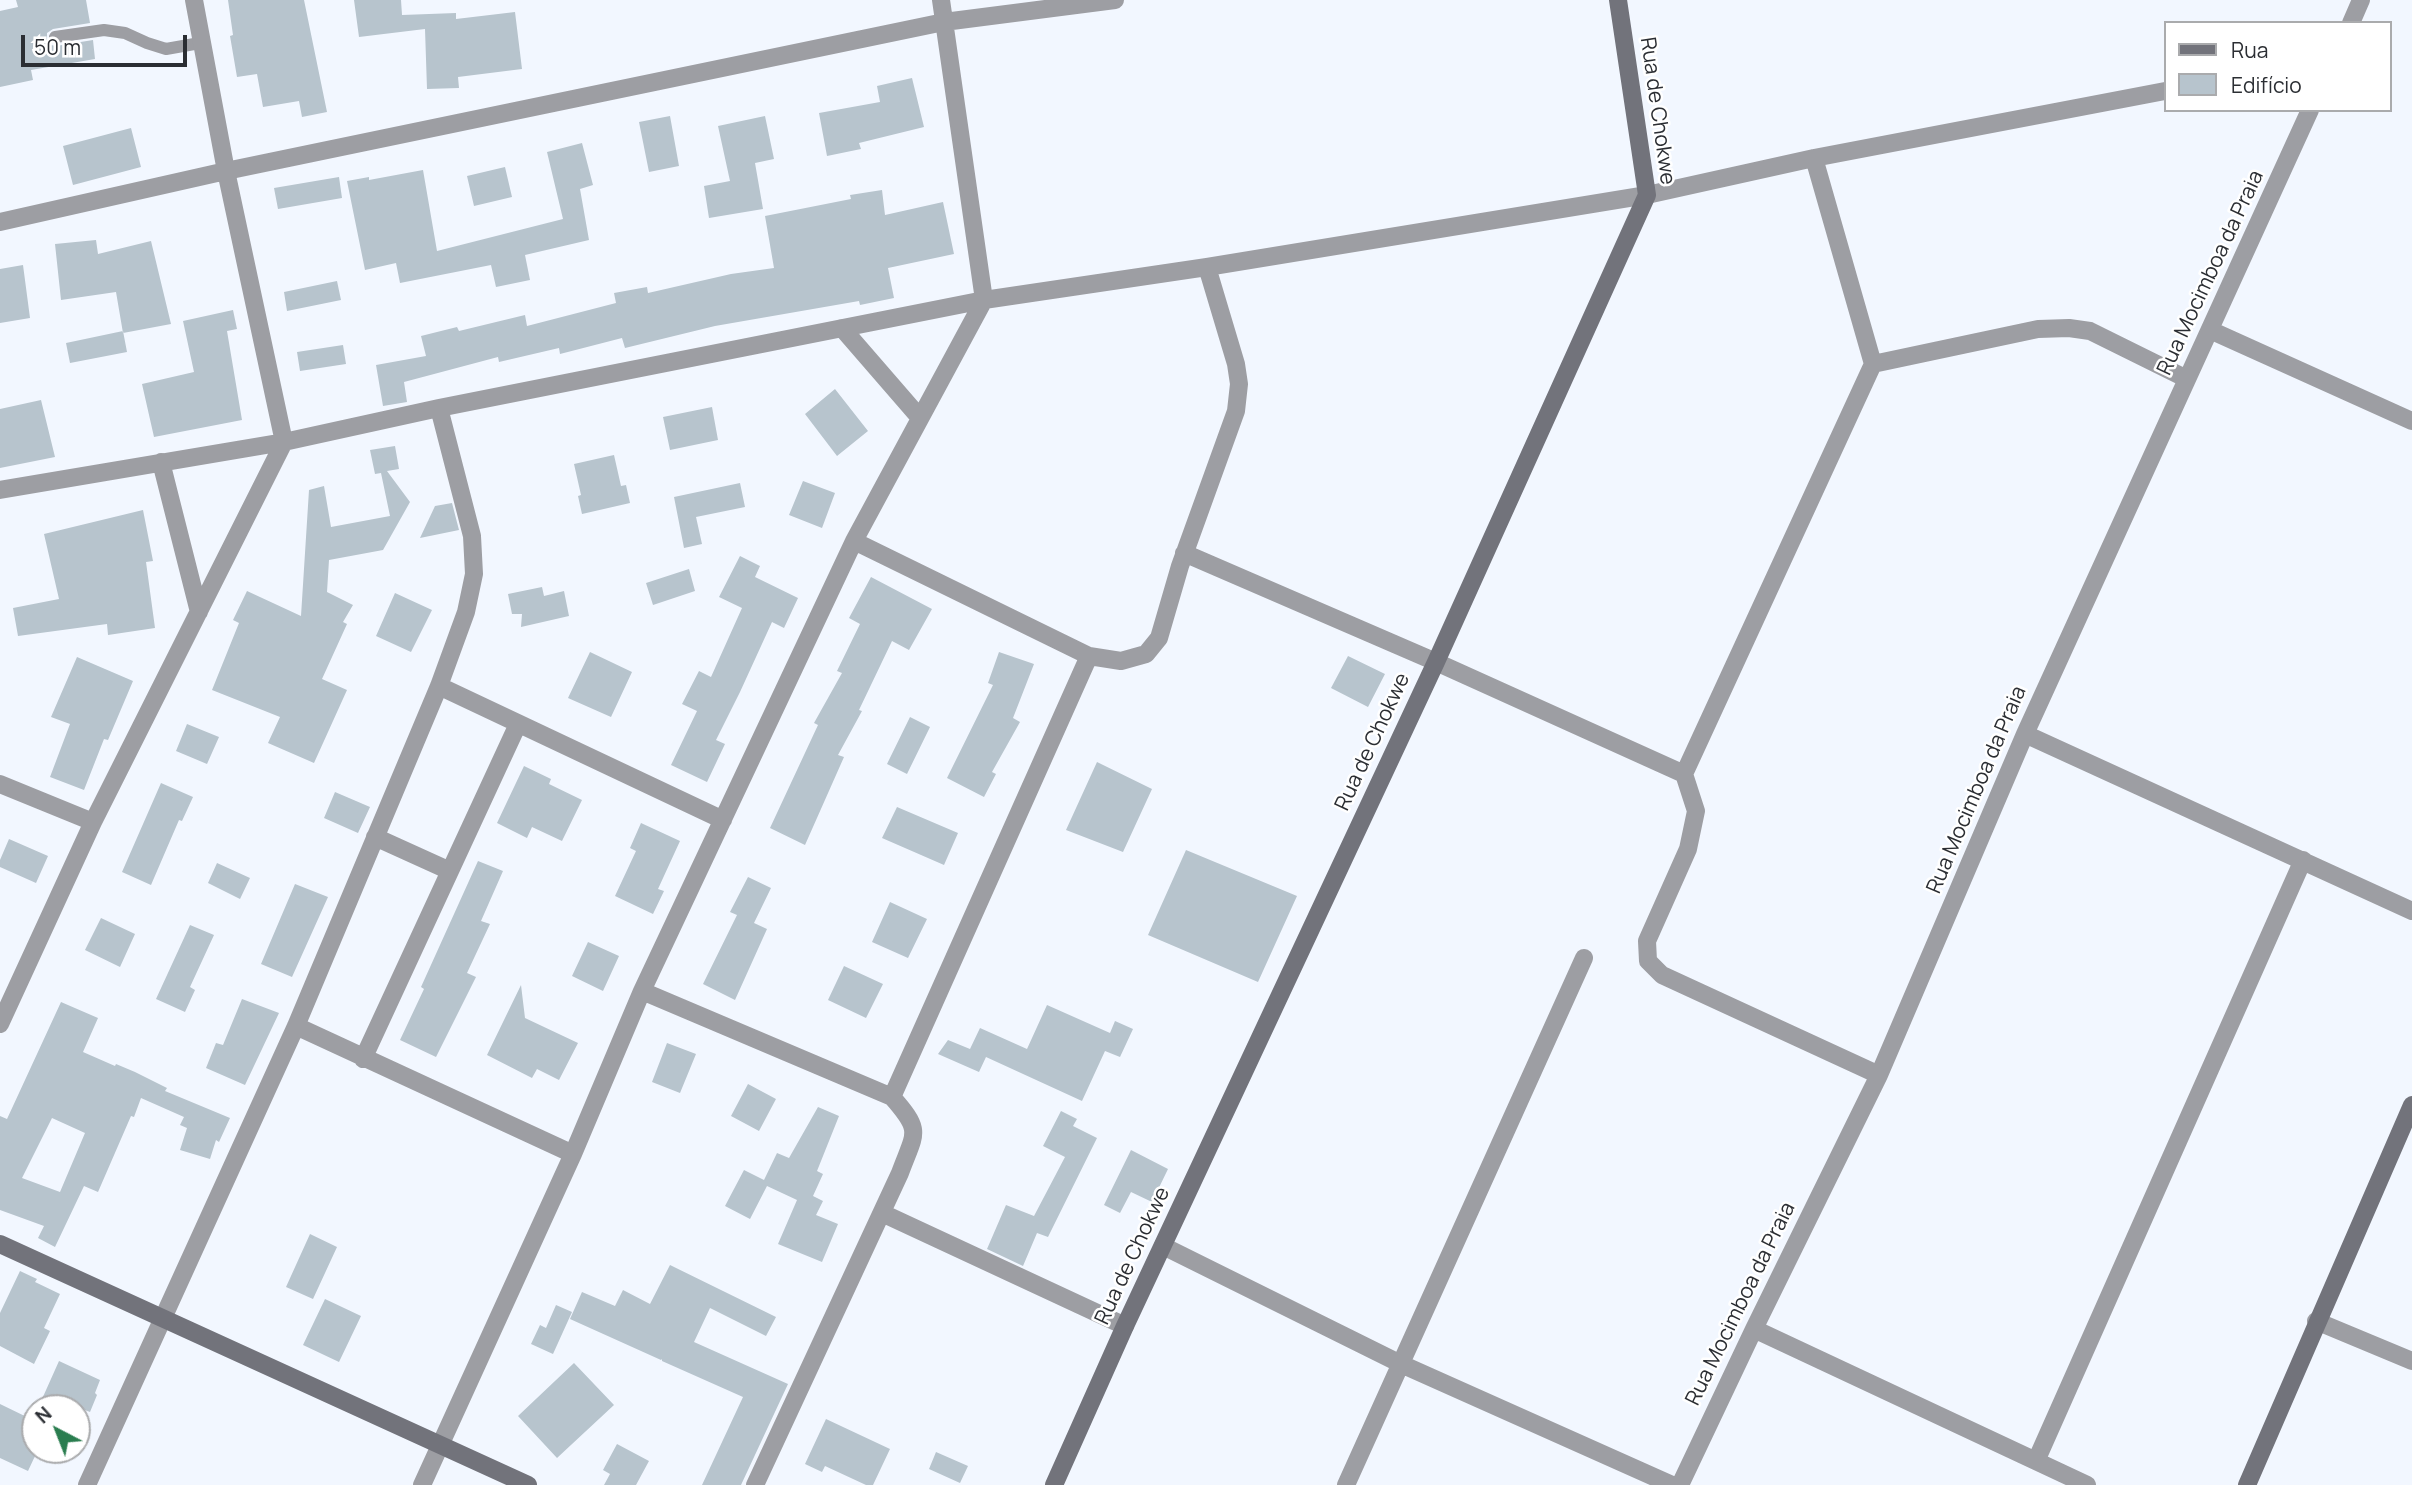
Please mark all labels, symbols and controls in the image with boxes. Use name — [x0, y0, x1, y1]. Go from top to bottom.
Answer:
scale bar — [24, 21, 191, 65]
legend — [2164, 21, 2391, 112]
text: 50 m — [34, 33, 81, 61]
street label: Rua de Chokwe — [1634, 36, 1680, 186]
text: Rua — [2231, 36, 2268, 64]
text: Edifício — [2231, 71, 2302, 99]
street label: Rua Mocimboa da Praia — [2153, 167, 2269, 379]
street label: Rua de Chokwe — [1330, 669, 1416, 815]
street label: Rua Mocimboa da Praia — [1922, 683, 2032, 897]
street label: Rua de Chokwe — [1090, 1183, 1176, 1329]
street label: Rua Mocimboa da Praia — [1681, 1198, 1801, 1410]
north arrow — [21, 1394, 91, 1464]
text: N — [30, 1401, 57, 1429]

